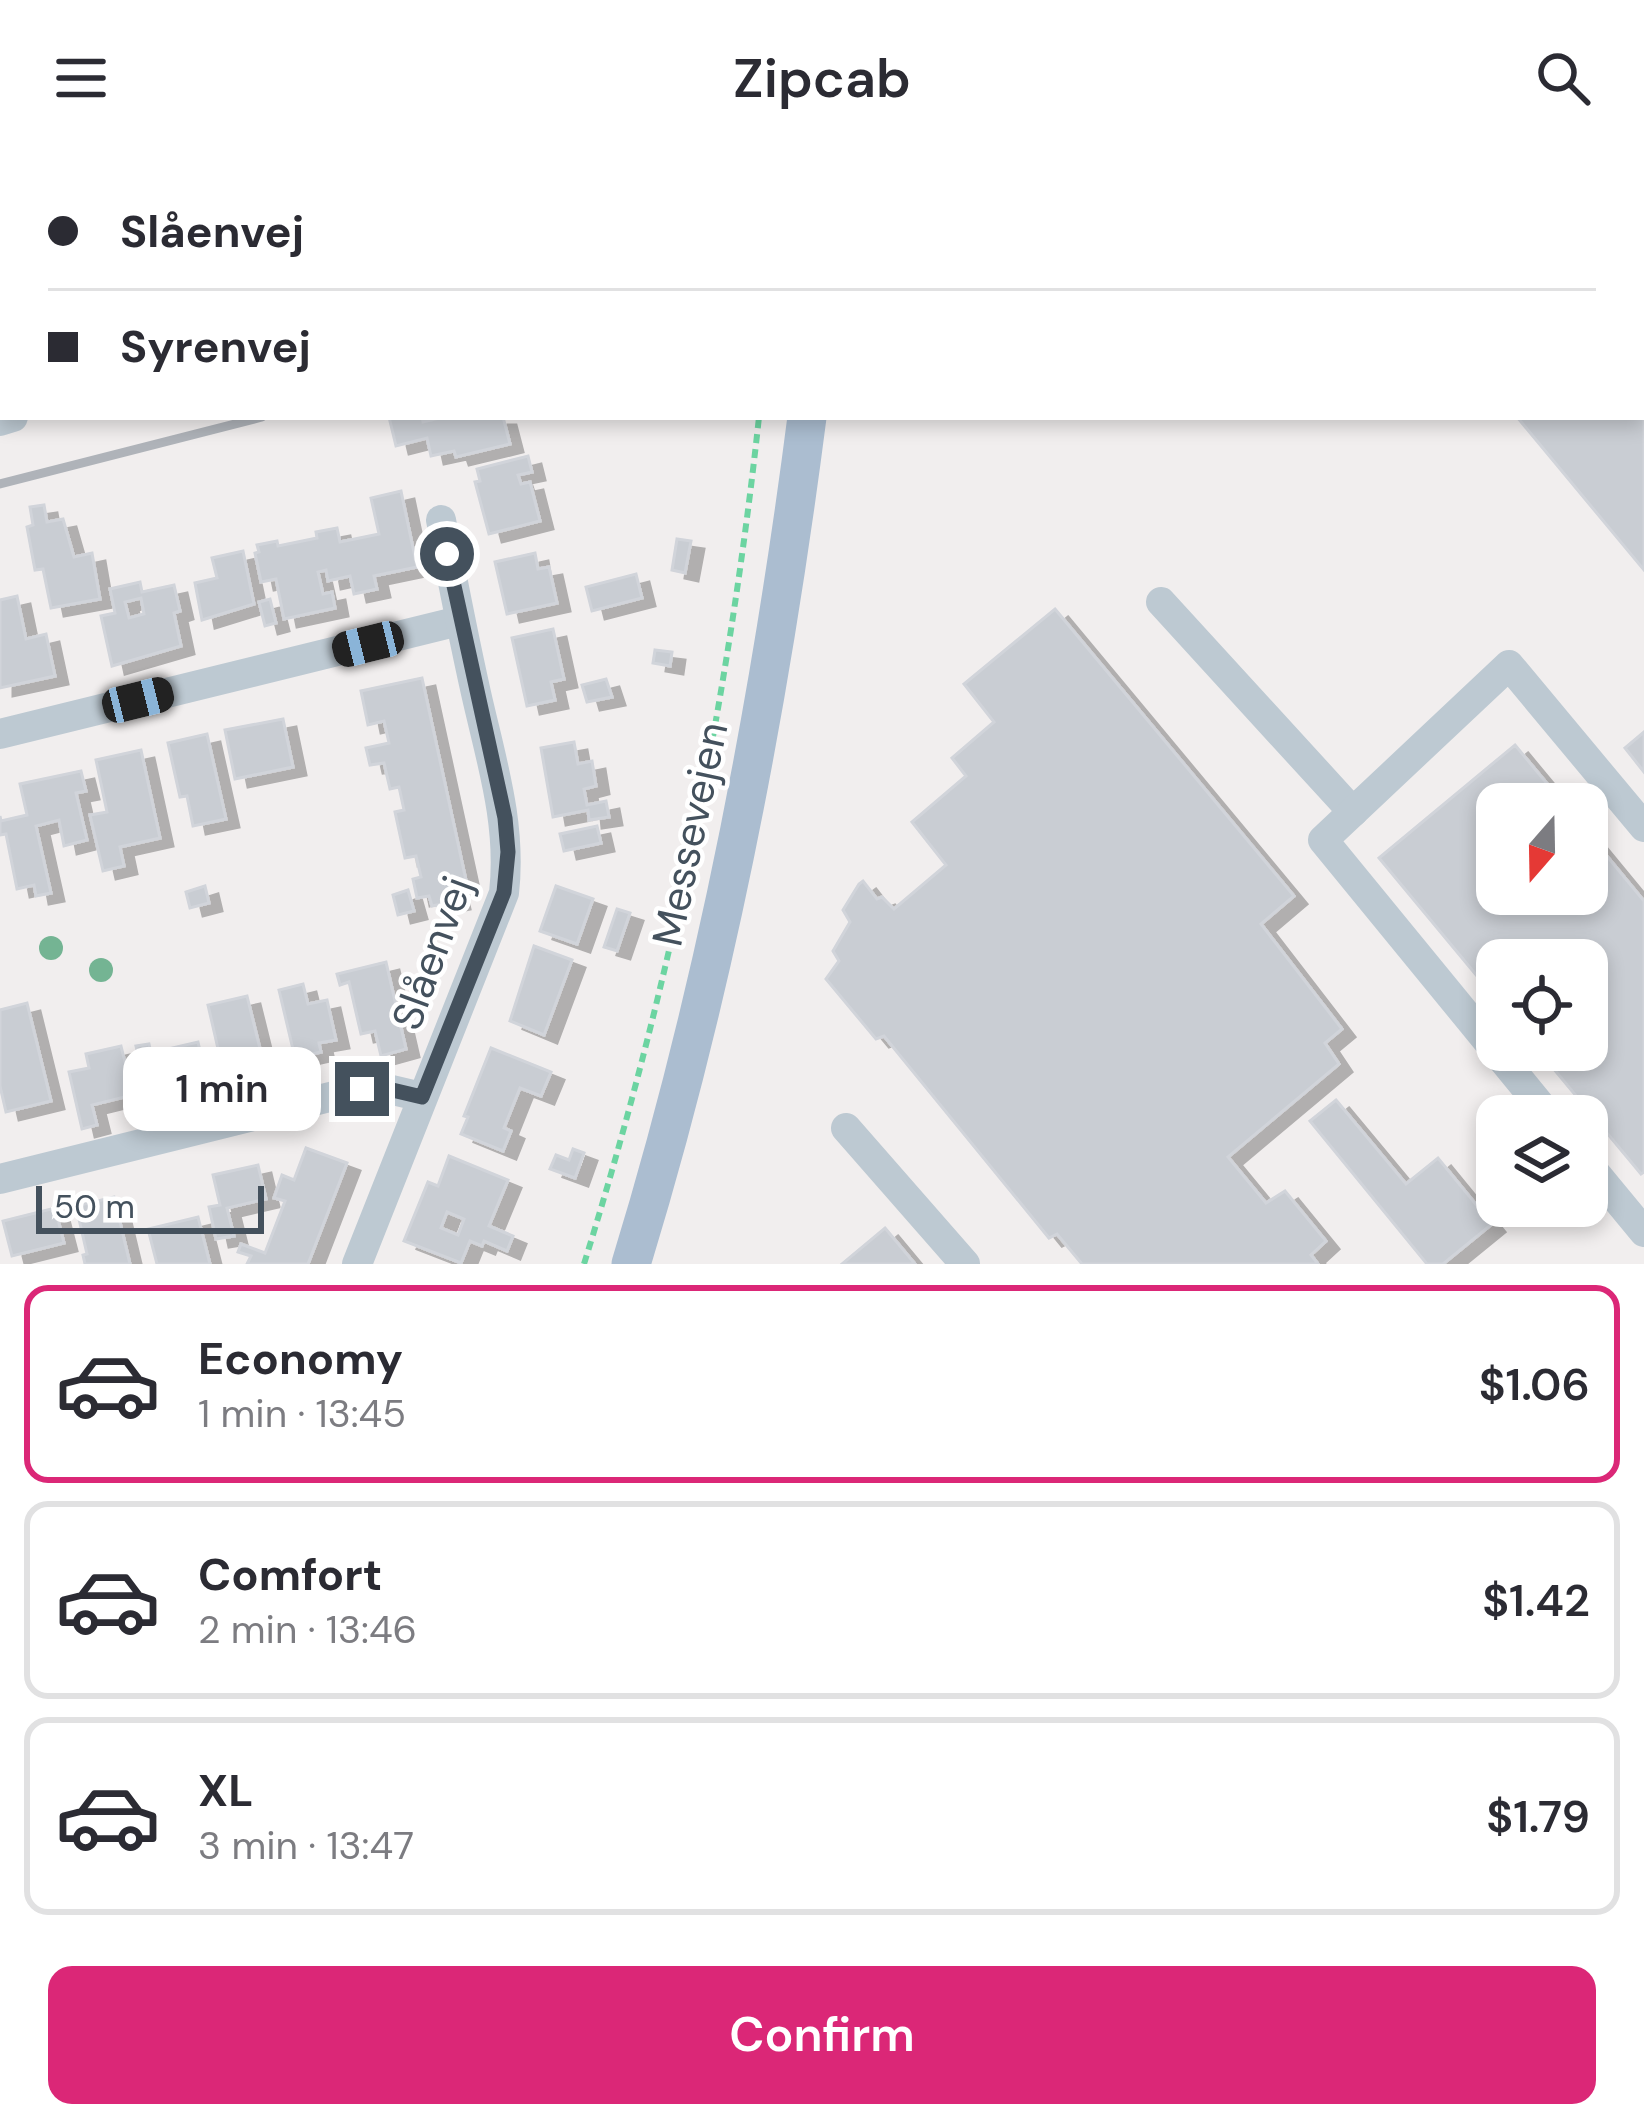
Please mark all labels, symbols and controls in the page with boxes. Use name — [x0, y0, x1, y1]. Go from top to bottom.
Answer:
text: Zipcab — [733, 43, 911, 114]
icon: menu — [48, 45, 114, 111]
icon: search — [1530, 45, 1596, 111]
text: Slåenvej — [120, 202, 304, 261]
text: Syrenvej — [120, 317, 311, 376]
route start — [420, 527, 474, 581]
car — [329, 618, 407, 670]
car — [99, 674, 177, 726]
street label: Messevejen — [639, 717, 741, 951]
north arrow — [1476, 783, 1608, 915]
map controls — [1476, 783, 1608, 1227]
street label: Slåenvej — [379, 869, 485, 1037]
button: locate — [1476, 939, 1608, 1071]
callout: 1 min — [122, 1047, 320, 1131]
route end — [335, 1062, 389, 1116]
text: 1 min — [175, 1063, 269, 1114]
button: layers — [1476, 1095, 1608, 1227]
scale bar — [36, 1180, 264, 1233]
text: 50 m — [54, 1185, 135, 1228]
text: Economy — [198, 1329, 403, 1388]
icon: car — [54, 1330, 162, 1438]
text: $1.06 — [1479, 1355, 1590, 1414]
text: 1 min · 13:45 — [198, 1388, 406, 1439]
text: Comfort — [198, 1545, 382, 1604]
icon: car — [54, 1546, 162, 1654]
text: $1.42 — [1482, 1571, 1590, 1630]
text: 2 min · 13:46 — [198, 1604, 417, 1655]
text: XL — [198, 1761, 253, 1820]
icon: car — [54, 1762, 162, 1870]
text: $1.79 — [1486, 1787, 1590, 1846]
text: 3 min · 13:47 — [198, 1820, 414, 1871]
button: Confirm — [48, 1966, 1596, 2104]

